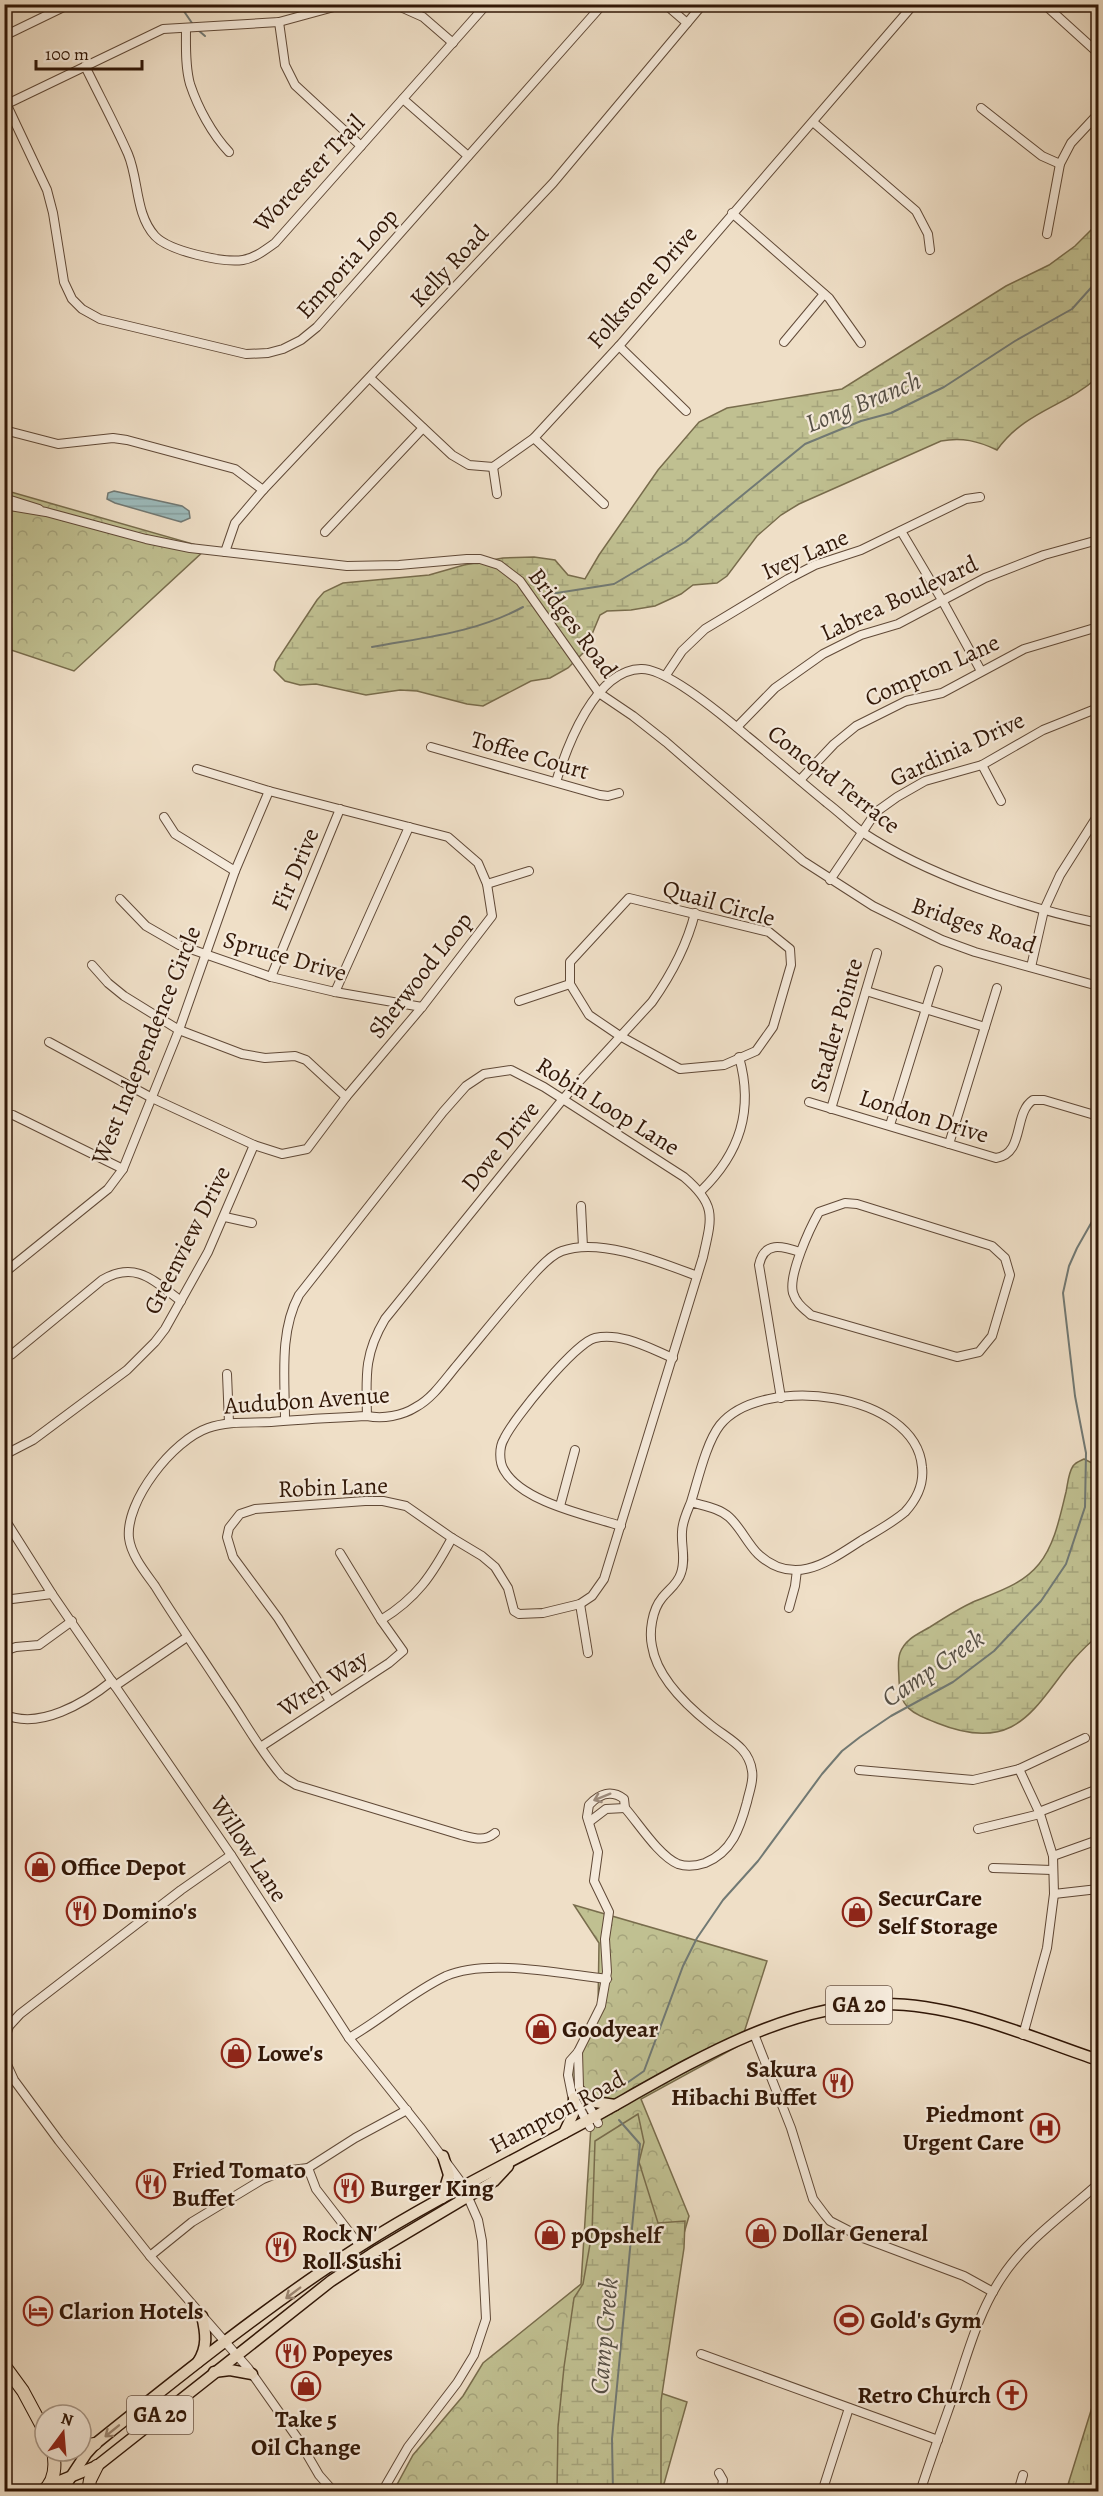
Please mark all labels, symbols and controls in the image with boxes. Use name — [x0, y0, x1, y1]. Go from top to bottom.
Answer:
scale bar — [36, 33, 142, 71]
text: 100 m — [45, 42, 89, 66]
street label: Worcester Trail — [246, 107, 372, 239]
street label: Emporia Loop — [289, 201, 405, 325]
street label: Kelly Road — [402, 218, 496, 314]
street label: Folkstone Drive — [580, 219, 704, 355]
water label: Long Branch — [800, 363, 926, 441]
street label: Ivey Lane — [757, 521, 853, 587]
street label: Labrea Boulevard — [815, 548, 983, 648]
street label: Bridges Road — [521, 561, 625, 685]
street label: Compton Lane — [860, 626, 1004, 714]
street label: Gardinia Drive — [884, 704, 1030, 794]
street label: Concord Terrace — [761, 717, 907, 841]
street label: Toffee Court — [467, 723, 593, 787]
street label: Fir Drive — [263, 823, 327, 915]
street label: Quail Circle — [659, 872, 779, 934]
street label: Bridges Road — [907, 889, 1041, 961]
street label: Sherwood Loop — [360, 905, 480, 1045]
street label: West Independence Circle — [83, 921, 209, 1170]
street label: Spruce Drive — [220, 923, 350, 989]
street label: Stadler Pointe — [802, 954, 870, 1096]
street label: Robin Loop Lane — [530, 1049, 686, 1163]
street label: London Drive — [855, 1081, 993, 1151]
street label: Dove Drive — [454, 1094, 546, 1198]
street label: Greenview Drive — [136, 1160, 238, 1320]
street label: Audubon Avenue — [222, 1378, 391, 1422]
street label: Robin Lane — [277, 1469, 389, 1505]
water label: Camp Creek — [875, 1621, 991, 1715]
street label: Wren Way — [271, 1642, 374, 1724]
street label: Willow Lane — [202, 1789, 295, 1908]
one-way arrow — [593, 1792, 611, 1803]
shop icon: Office Depot — [24, 1851, 56, 1883]
place label: Office Depot — [61, 1851, 186, 1883]
place label: SecurCare Self Storage — [878, 1882, 998, 1942]
restaurant icon: Domino's — [65, 1895, 97, 1927]
place label: Domino's — [102, 1895, 197, 1927]
shop icon: SecurCare Self Storage — [841, 1896, 873, 1928]
road number: GA 20 — [826, 1986, 892, 2024]
shop icon: Goodyear — [525, 2013, 557, 2045]
place label: Goodyear — [562, 2013, 658, 2045]
shop icon: Lowe's — [220, 2037, 252, 2069]
place label: Lowe's — [257, 2037, 323, 2069]
place label: Sakura Hibachi Buffet — [671, 2053, 817, 2113]
street label: Hampton Road — [484, 2063, 630, 2161]
restaurant icon: Sakura Hibachi Buffet — [822, 2067, 854, 2099]
place label: Piedmont Urgent Care — [903, 2098, 1024, 2158]
hospital icon: Piedmont Urgent Care — [1029, 2112, 1061, 2144]
place label: Fried Tomato Buffet — [172, 2154, 306, 2214]
restaurant icon: Fried Tomato Buffet — [135, 2168, 167, 2200]
restaurant icon: Burger King — [333, 2172, 365, 2204]
place label: Burger King — [370, 2172, 494, 2204]
place label: Rock N' Roll Sushi — [302, 2217, 402, 2277]
shop icon: Dollar General — [745, 2217, 777, 2249]
place label: Dollar General — [782, 2217, 928, 2249]
shop icon: pOpshelf — [534, 2219, 566, 2251]
place label: pOpshelf — [571, 2219, 665, 2251]
restaurant icon: Rock N' Roll Sushi — [265, 2231, 297, 2263]
water label: Camp Creek — [581, 2276, 627, 2396]
one-way arrow — [285, 2286, 301, 2299]
hotel icon: Clarion Hotels — [22, 2295, 54, 2327]
place label: Clarion Hotels — [59, 2295, 204, 2327]
sports icon: Gold's Gym — [833, 2304, 865, 2336]
place label: Gold's Gym — [870, 2304, 982, 2336]
restaurant icon: Popeyes — [275, 2337, 307, 2369]
place label: Popeyes — [312, 2337, 393, 2369]
shop icon: Take 5 Oil Change — [290, 2370, 322, 2402]
place label: Retro Church — [857, 2379, 991, 2411]
church icon: Retro Church — [996, 2379, 1028, 2411]
road number: GA 20 — [127, 2396, 193, 2434]
north arrow — [33, 2403, 93, 2463]
place label: Take 5 Oil Change — [251, 2403, 361, 2463]
text: N — [58, 2407, 76, 2432]
one-way arrow — [104, 2424, 120, 2437]

